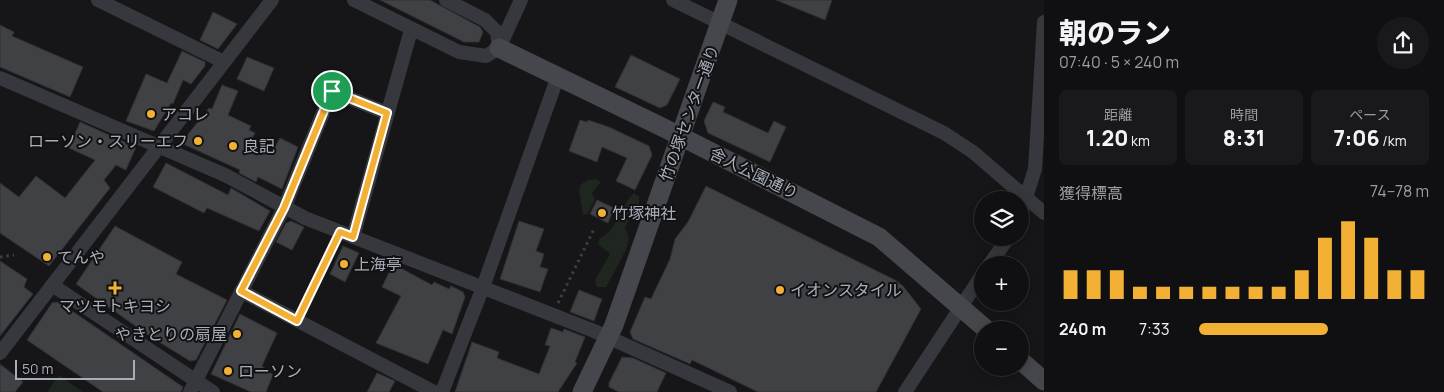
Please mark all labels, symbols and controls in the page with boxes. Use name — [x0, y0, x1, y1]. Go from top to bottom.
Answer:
text: 朝のラン — [1059, 13, 1171, 51]
button: share — [1377, 17, 1429, 69]
street label: 竹の塚センター通り — [654, 42, 724, 184]
text: 07:40 · 5 × 240 m — [1059, 51, 1179, 73]
pin — [311, 70, 353, 112]
icon: arrive — [318, 77, 346, 105]
place label: アコレ — [161, 103, 209, 125]
text: 距離 — [1104, 105, 1132, 124]
text: 時間 — [1230, 105, 1258, 124]
text: ペース — [1349, 105, 1391, 124]
marker: アコレ — [145, 108, 157, 120]
text: 1.20 — [1086, 124, 1128, 152]
text: 8:31 — [1223, 124, 1265, 152]
text: 7:06 — [1333, 124, 1380, 152]
place label: ローソン・スリーエフ — [28, 130, 188, 152]
text: km — [1128, 131, 1150, 150]
text: /km — [1380, 131, 1407, 150]
marker: ローソン・スリーエフ — [192, 135, 204, 147]
place label: 良記 — [243, 135, 275, 157]
marker: 良記 — [227, 140, 239, 152]
street label: 舎人公園通り — [706, 142, 802, 204]
text: 74–78 m — [1370, 180, 1429, 202]
text: 獲得標高 — [1059, 182, 1123, 204]
map controls — [974, 191, 1029, 376]
button: layers — [974, 191, 1029, 246]
place label: 竹塚神社 — [612, 202, 676, 224]
marker: 竹塚神社 — [596, 207, 608, 219]
place label: てんや — [57, 246, 105, 268]
marker: てんや — [41, 251, 53, 263]
place label: 上海亭 — [354, 253, 402, 275]
button: + — [974, 256, 1029, 311]
marker: 上海亭 — [338, 258, 350, 270]
place label: イオンスタイル — [790, 279, 902, 301]
marker: マツモトキヨシ — [109, 282, 121, 294]
marker: イオンスタイル — [774, 284, 786, 296]
place label: マツモトキヨシ — [59, 295, 171, 317]
text: 240 m — [1059, 318, 1106, 340]
text: 7:33 — [1139, 318, 1170, 340]
button: − — [974, 321, 1029, 376]
place label: やきとりの扇屋 — [115, 323, 227, 345]
marker: やきとりの扇屋 — [231, 328, 243, 340]
scale bar — [15, 357, 135, 380]
text: 50 m — [22, 359, 53, 378]
place label: ローソン — [238, 360, 302, 382]
marker: ローソン — [222, 365, 234, 377]

